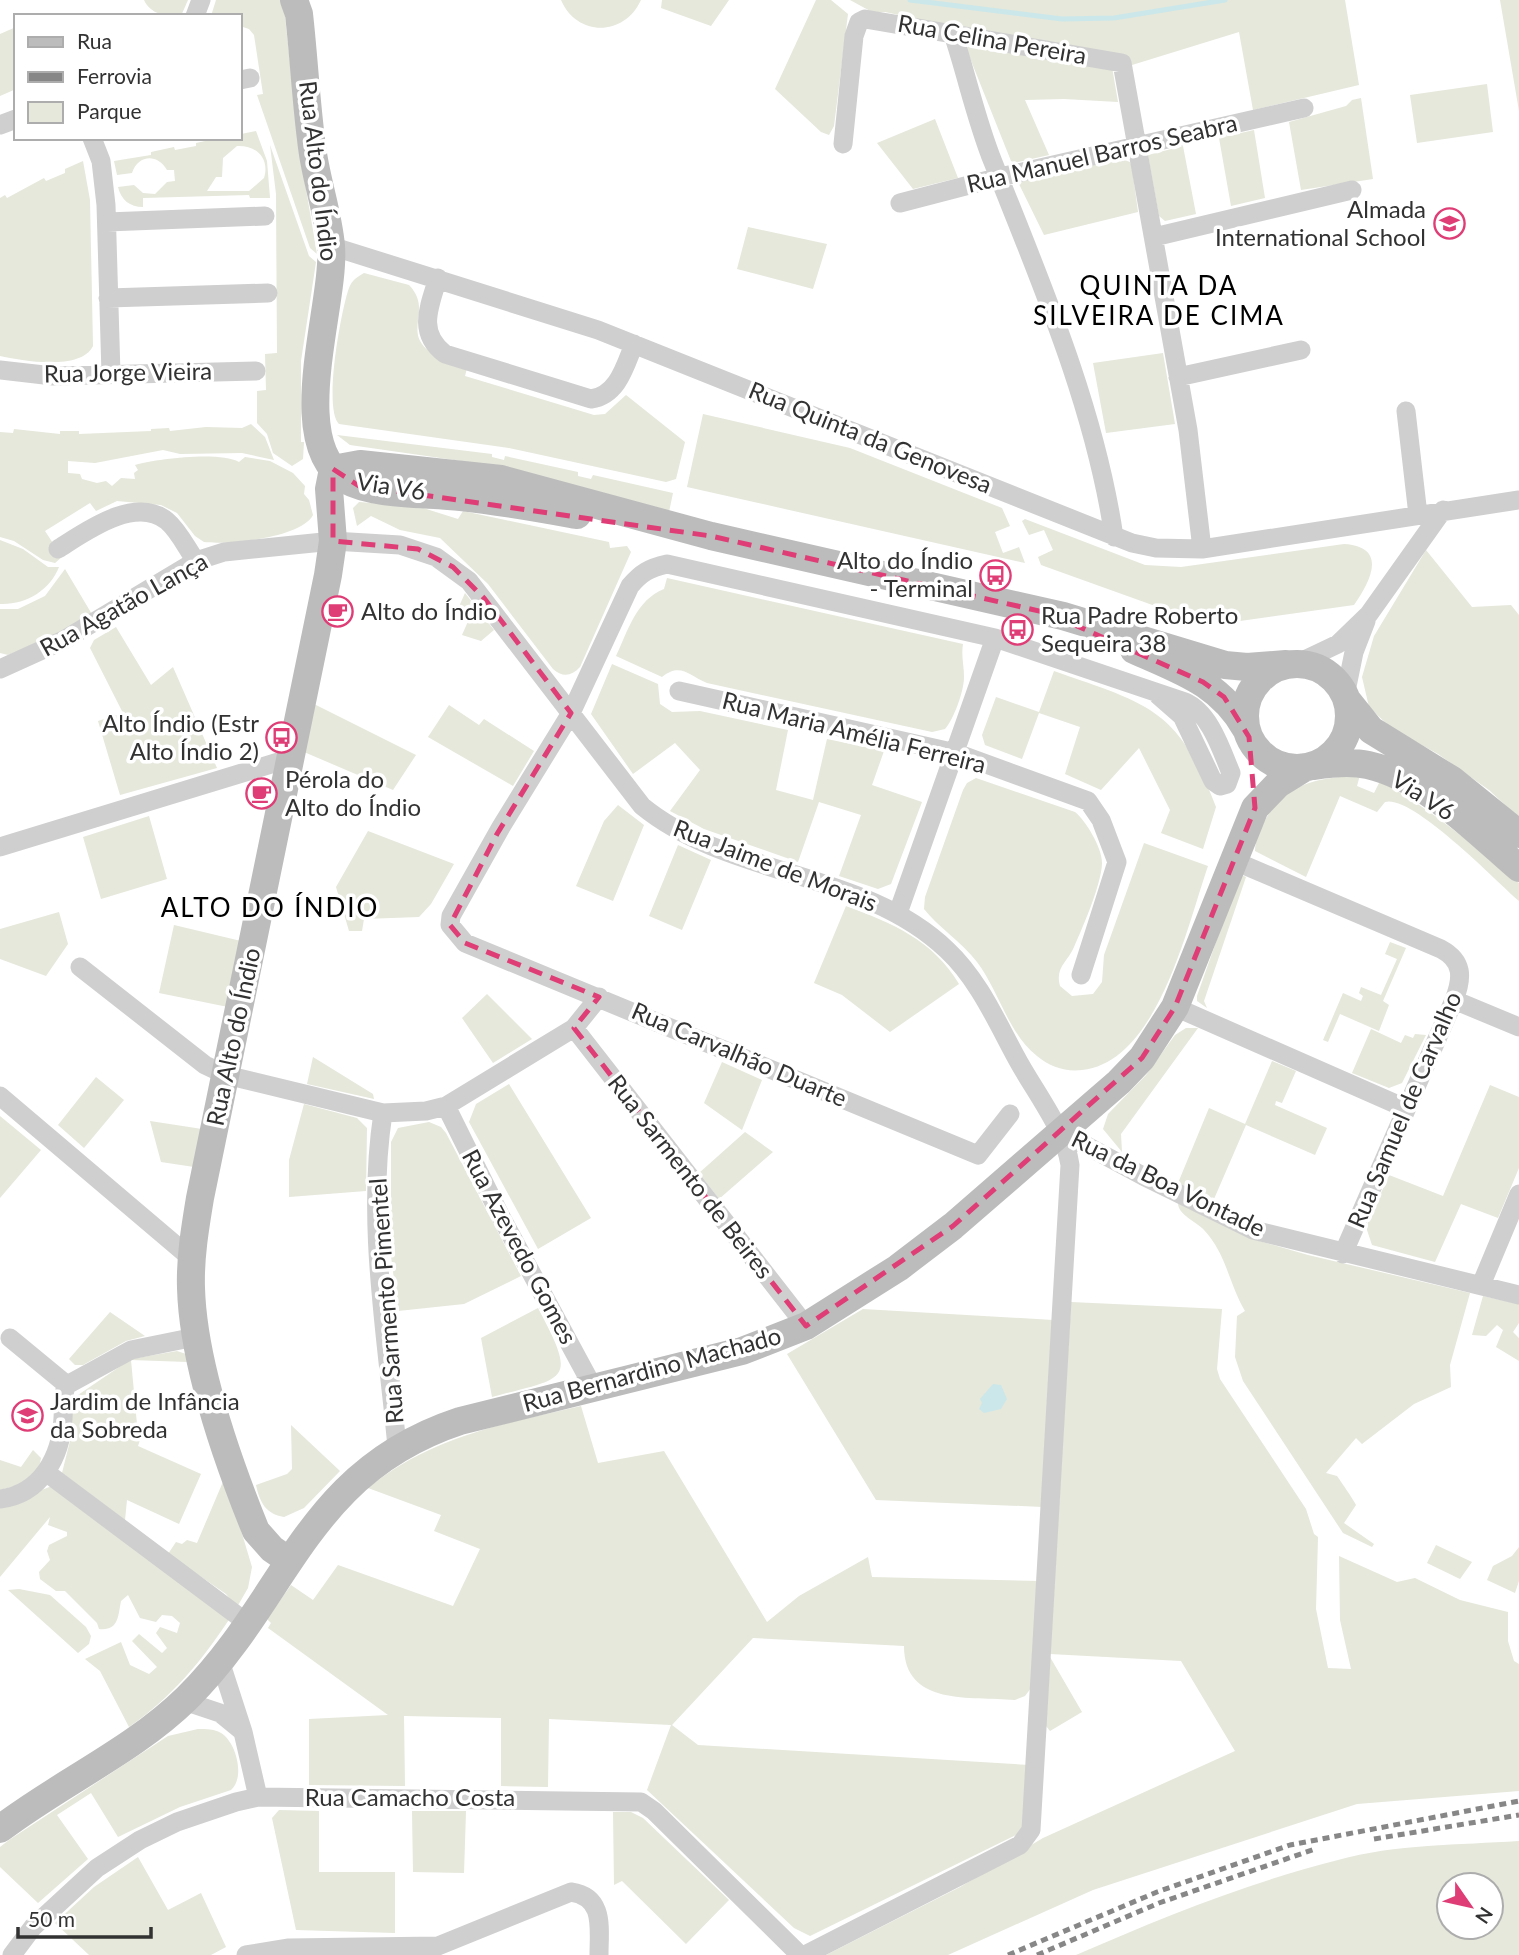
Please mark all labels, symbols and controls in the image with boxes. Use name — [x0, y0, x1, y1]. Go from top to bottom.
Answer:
street label: Rua Celina Pereira — [896, 8, 1089, 69]
legend — [14, 14, 242, 140]
text: Rua — [77, 28, 112, 53]
text: Ferrovia — [77, 63, 152, 88]
street label: Rua Alto do Índio — [294, 79, 345, 263]
text: Parque — [77, 98, 142, 123]
street label: Rua Manuel Barros Seabra — [963, 107, 1240, 198]
place label: Almada International School — [1215, 194, 1426, 251]
school or university icon: Almada International School — [1432, 207, 1466, 241]
district label: QUINTA DA SILVEIRA DE CIMA — [1033, 269, 1285, 331]
street label: Rua Jorge Vieira — [44, 356, 212, 387]
street label: Rua Quinta da Genovesa — [745, 375, 996, 499]
street label: Via V6 — [355, 466, 428, 505]
place label: Alto do Índio - Terminal — [837, 545, 973, 602]
street label: Rua Agatão Lança — [34, 546, 212, 662]
bus stop icon: Alto do Índio - Terminal — [979, 558, 1013, 592]
cafe icon: Alto do Índio — [321, 595, 355, 629]
place label: Alto do Índio — [361, 596, 497, 625]
place label: Rua Padre Roberto Sequeira 38 — [1041, 600, 1238, 657]
bus stop icon: Rua Padre Roberto Sequeira 38 — [1001, 613, 1035, 647]
street label: Rua Maria Amélia Ferreira — [719, 685, 989, 778]
place label: Alto Índio (Estr Alto Índio 2) — [102, 708, 259, 765]
bus stop icon: Alto Índio (Estr Alto Índio 2) — [265, 721, 299, 755]
place label: Pérola do Alto do Índio — [285, 764, 421, 821]
street label: Via V6 — [1387, 764, 1461, 826]
cafe icon: Pérola do Alto do Índio — [245, 777, 279, 811]
street label: Rua Jaime de Morais — [670, 812, 881, 917]
district label: ALTO DO ÍNDIO — [161, 891, 379, 923]
street label: Rua Alto do Índio — [200, 945, 266, 1128]
street label: Rua Samuel de Carvalho — [1341, 987, 1467, 1232]
street label: Rua Carvalhão Duarte — [628, 995, 851, 1112]
street label: Rua Sarmento de Beires — [603, 1068, 780, 1284]
street label: Rua da Boa Vontade — [1067, 1123, 1270, 1242]
street label: Rua Azevedo Gomes — [457, 1144, 584, 1349]
street label: Rua Sarmento Pimentel — [362, 1177, 409, 1425]
street label: Rua Bernardino Machado — [519, 1320, 784, 1417]
place label: Jardim de Infância da Sobreda — [50, 1386, 240, 1443]
school or university icon: Jardim de Infância da Sobreda — [10, 1399, 44, 1433]
street label: Rua Camacho Costa — [305, 1782, 515, 1811]
north arrow — [1435, 1871, 1505, 1941]
scale bar — [18, 1896, 150, 1940]
text: N — [1471, 1903, 1498, 1928]
text: 50 m — [28, 1906, 75, 1931]

